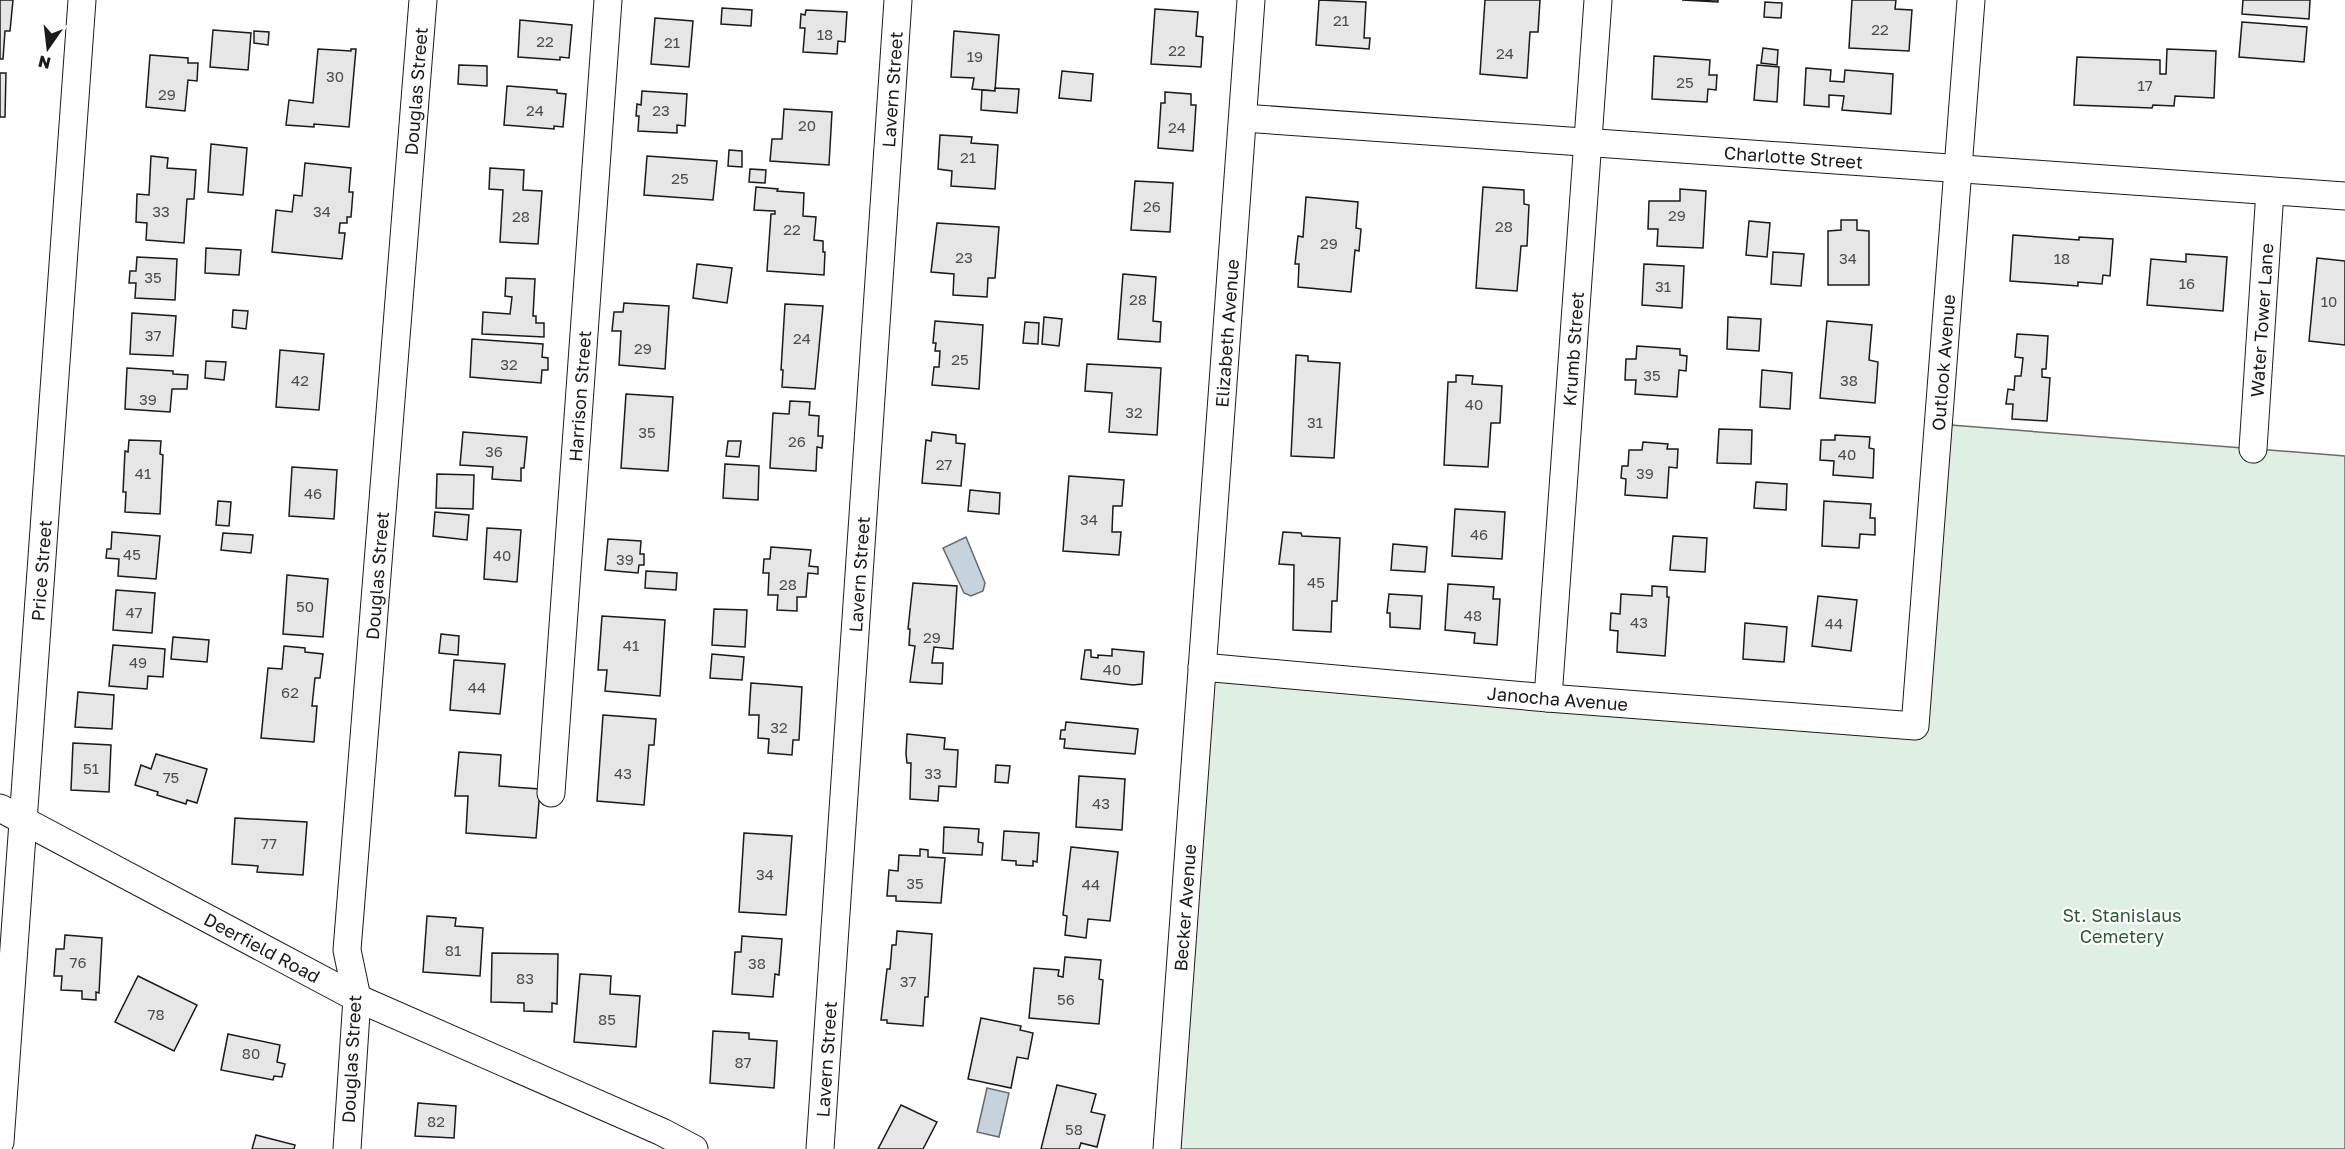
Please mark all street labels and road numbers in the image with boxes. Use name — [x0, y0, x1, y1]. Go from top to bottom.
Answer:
street label: Douglas Street — [400, 26, 432, 156]
street label: Lavern Street — [877, 31, 907, 148]
street label: Charlotte Street — [1723, 141, 1864, 173]
street label: Water Tower Lane — [2245, 242, 2278, 398]
street label: Elizabeth Avenue — [1210, 258, 1243, 408]
street label: Krumb Street — [1558, 291, 1588, 407]
street label: Outlook Avenue — [1927, 293, 1959, 432]
street label: Harrison Street — [564, 329, 595, 463]
street label: Douglas Street — [361, 511, 393, 641]
street label: Lavern Street — [844, 516, 874, 633]
street label: Price Street — [26, 519, 56, 622]
street label: Janocha Avenue — [1486, 682, 1629, 715]
street label: Becker Avenue — [1169, 843, 1200, 972]
street label: Deerfield Road — [200, 908, 324, 987]
street label: Douglas Street — [337, 994, 365, 1124]
street label: Lavern Street — [811, 1000, 841, 1118]

